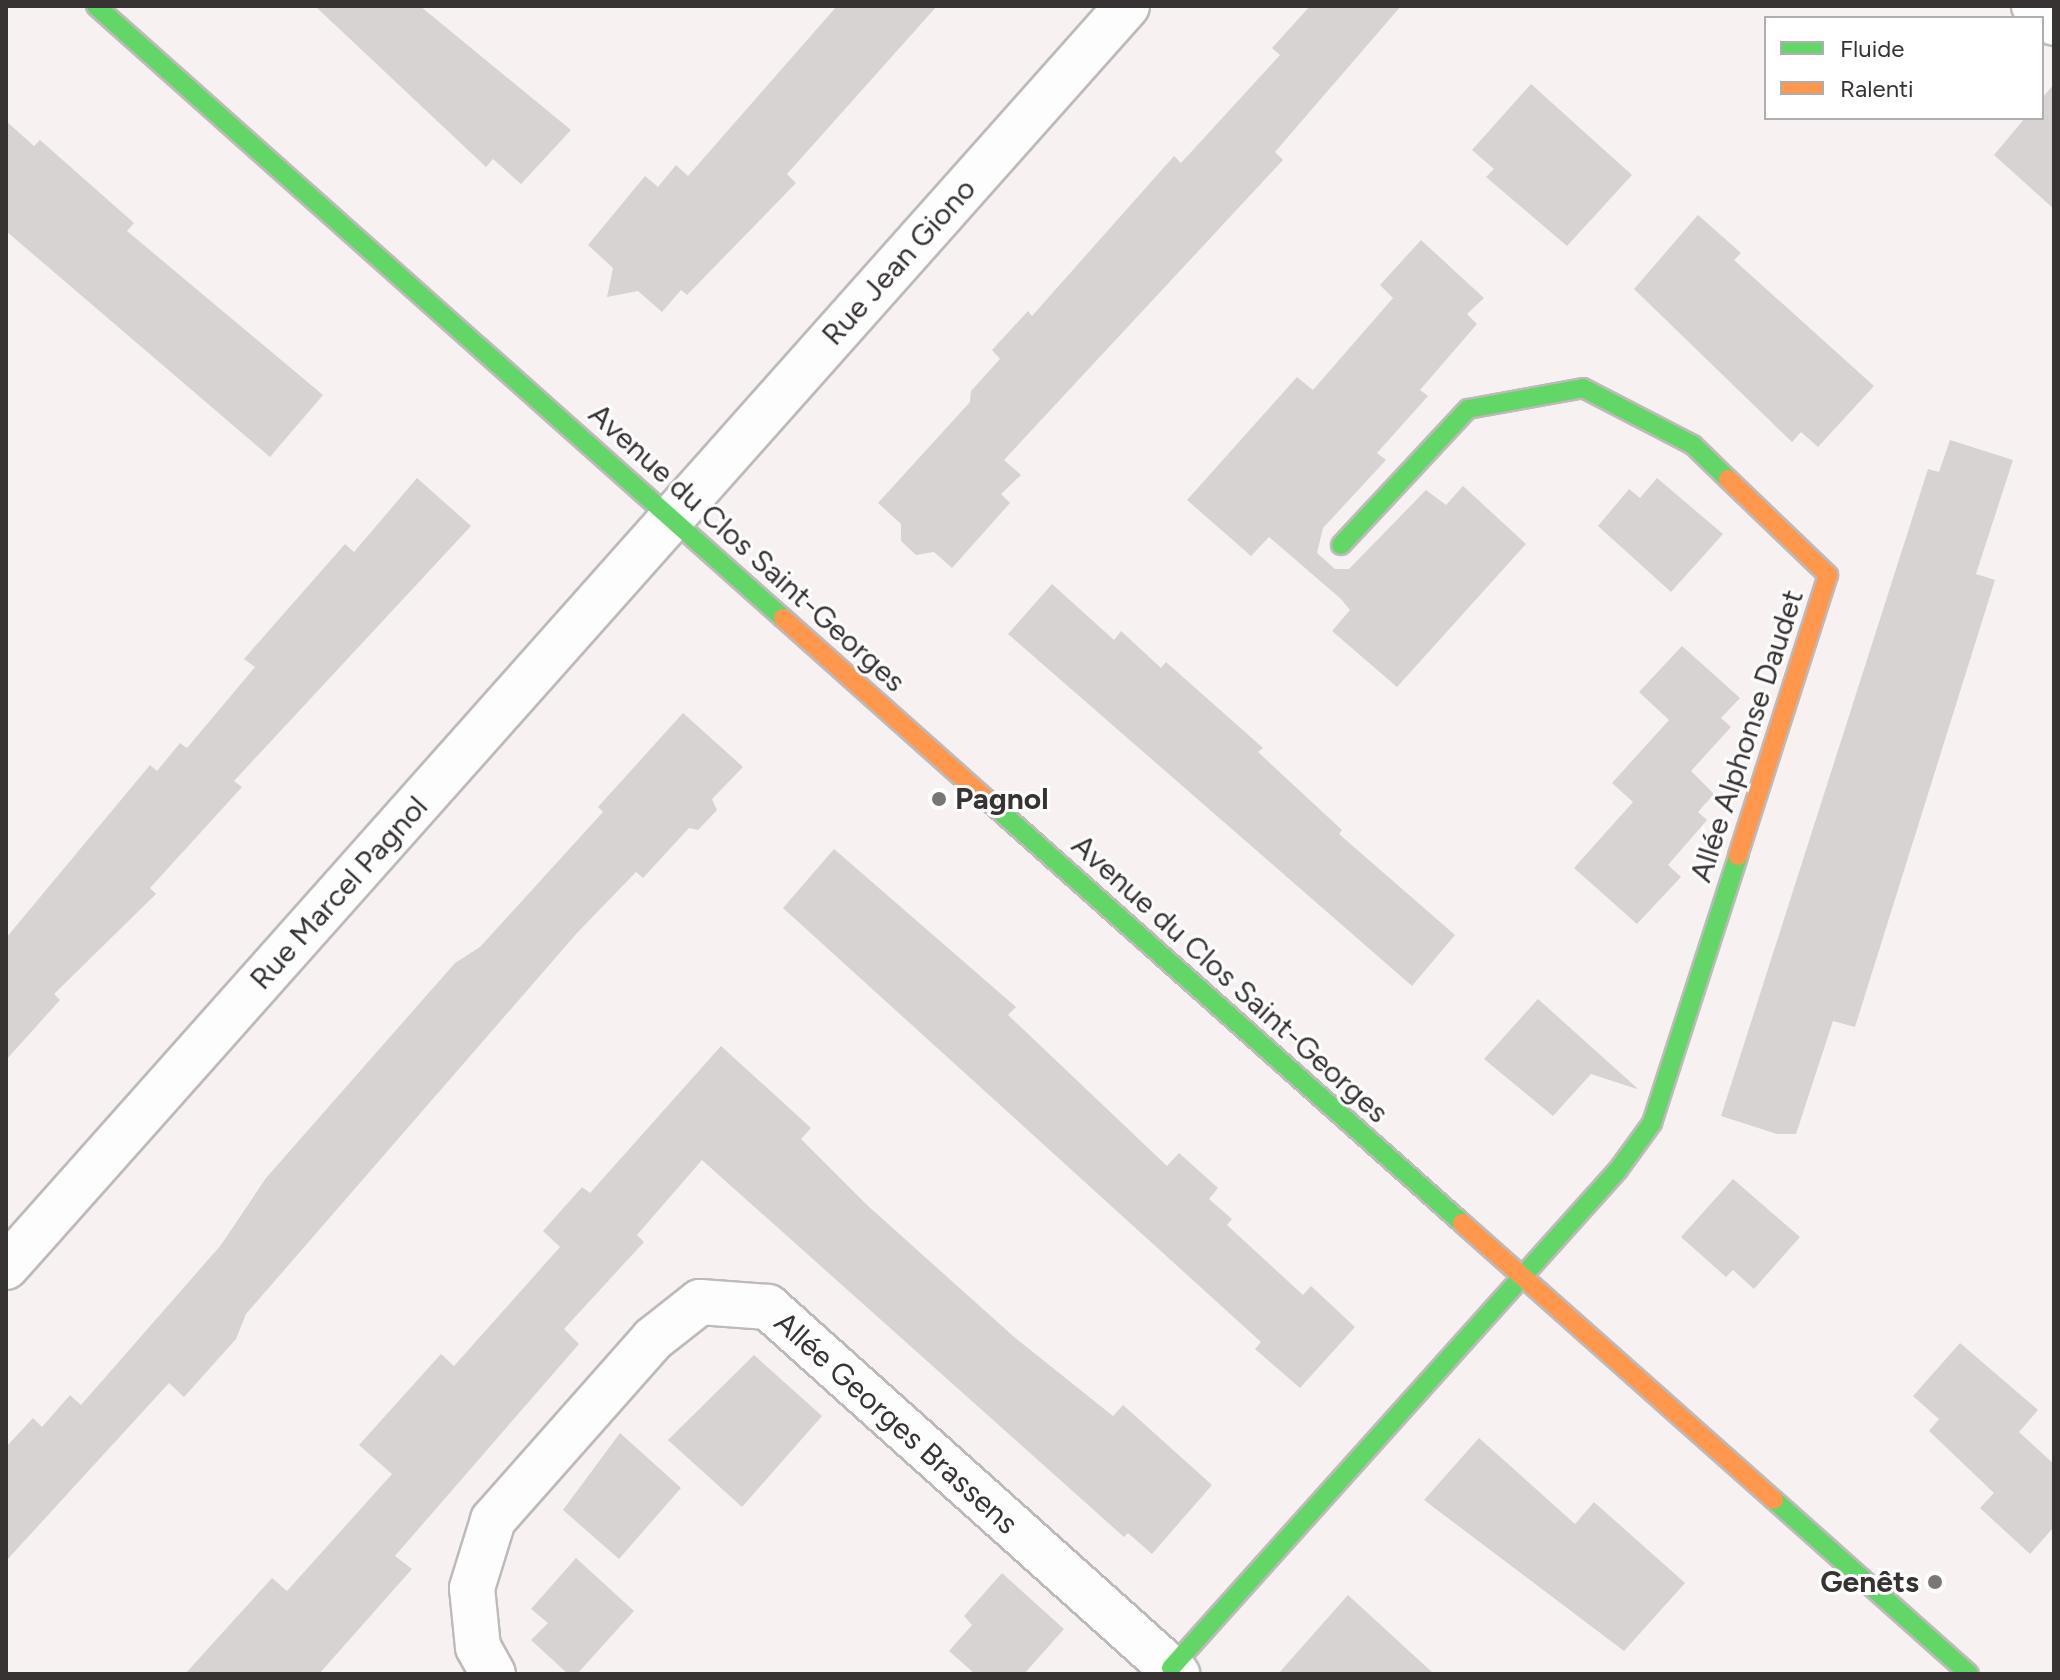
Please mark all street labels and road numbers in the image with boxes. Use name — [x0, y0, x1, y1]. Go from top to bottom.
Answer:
street label: Rue Jean Giono — [815, 171, 983, 353]
street label: Avenue du Clos Saint-Georges — [581, 396, 913, 700]
street label: Allée Alphonse Daudet — [1683, 585, 1811, 887]
street label: Rue Marcel Pagnol — [243, 789, 435, 997]
street label: Avenue du Clos Saint-Georges — [1064, 827, 1396, 1131]
street label: Allée Georges Brassens — [767, 1304, 1025, 1542]

